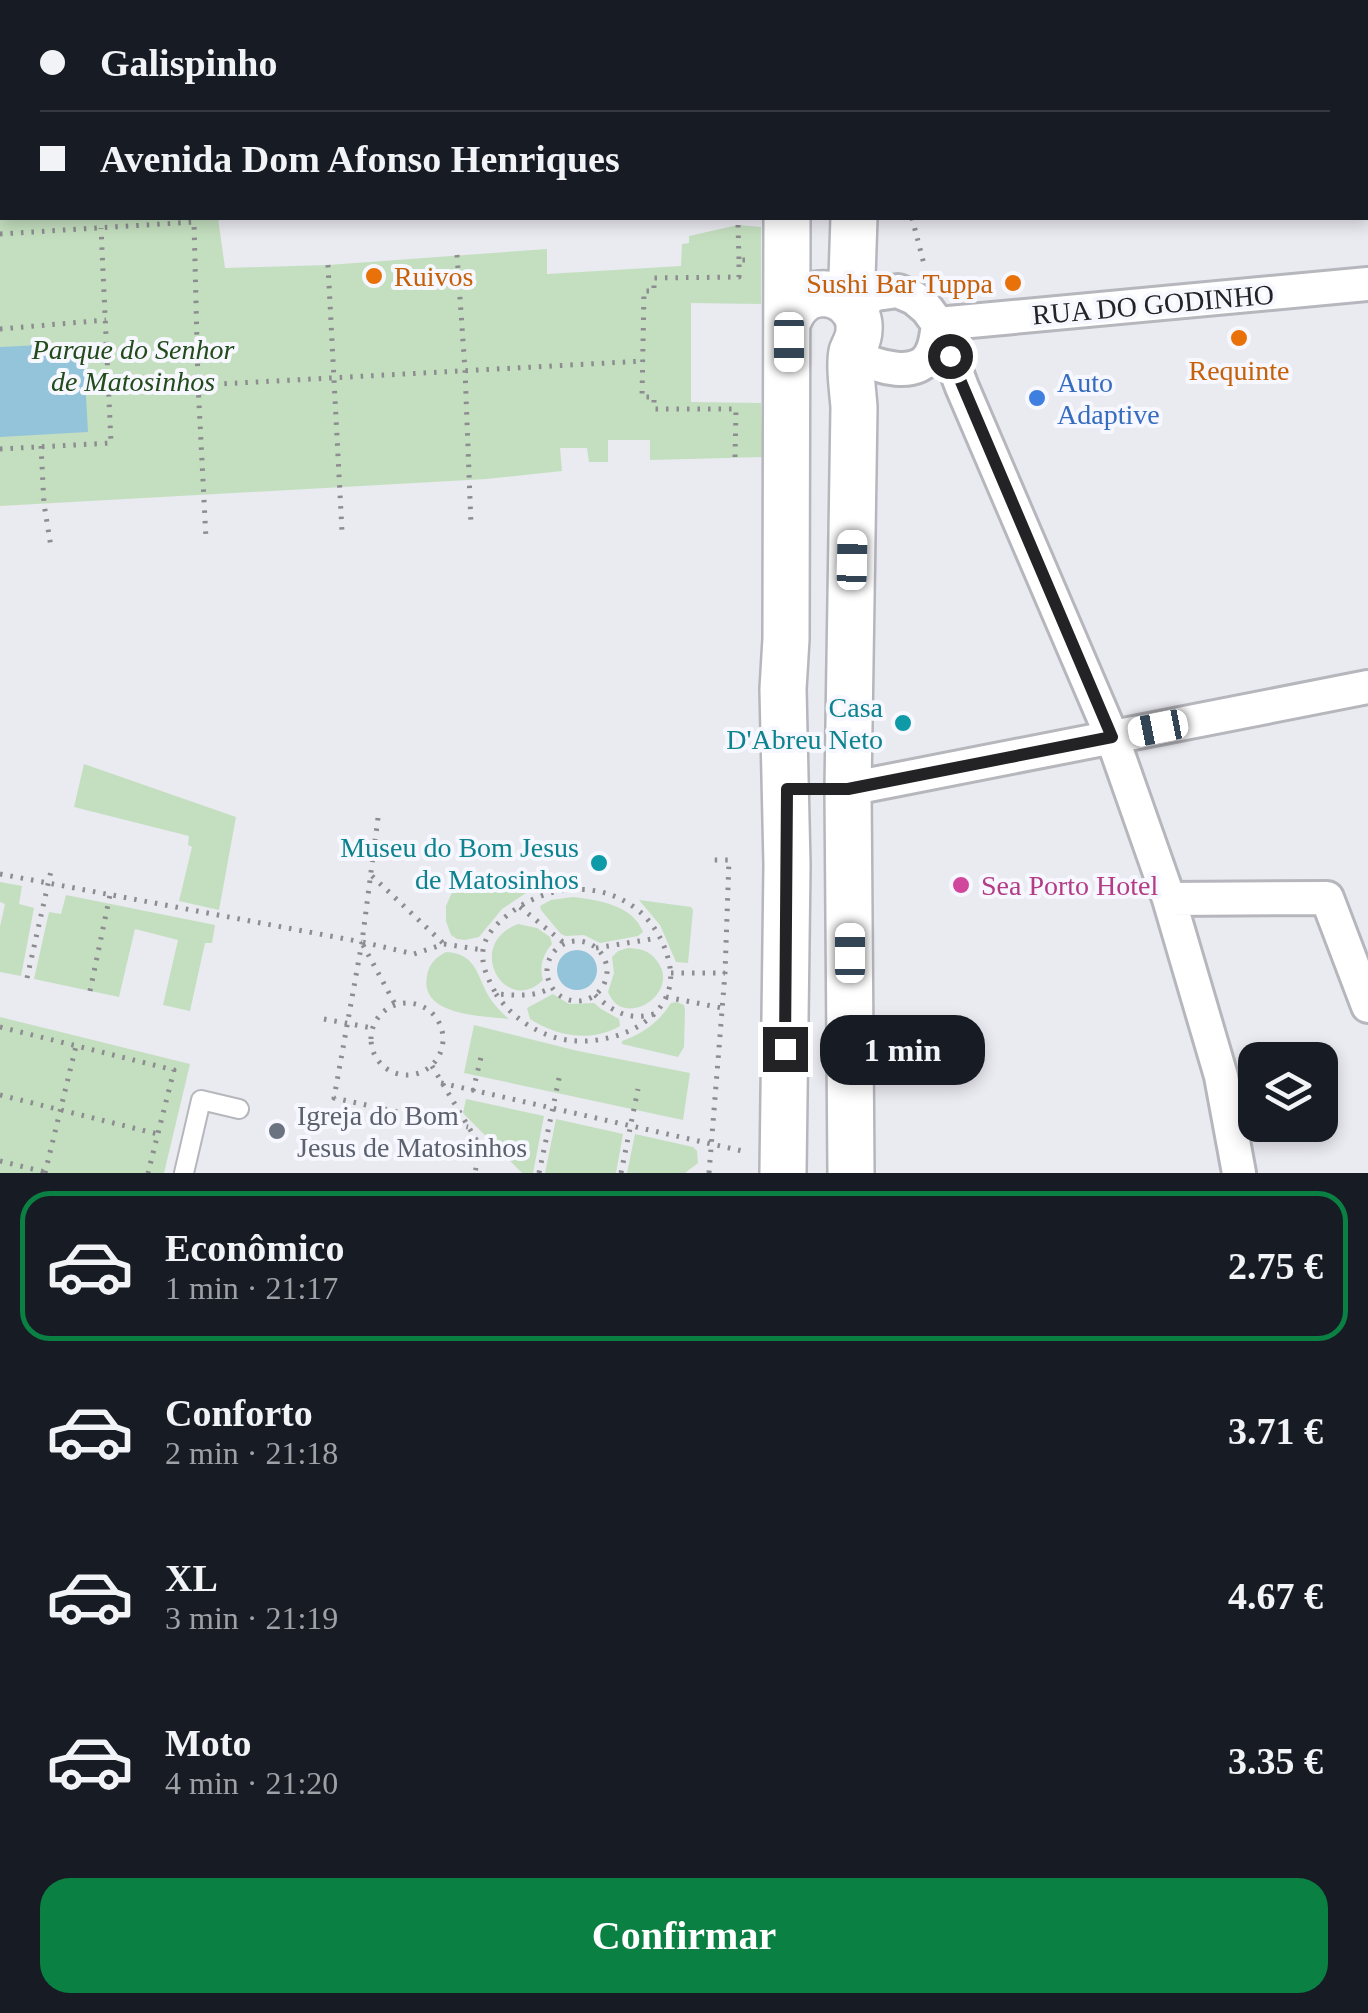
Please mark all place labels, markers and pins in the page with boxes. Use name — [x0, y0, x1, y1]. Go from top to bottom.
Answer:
place label: Ruivos — [394, 261, 473, 292]
marker: Ruivos — [363, 265, 385, 287]
place label: Sushi Bar Tuppa — [806, 268, 994, 299]
marker: Sushi Bar Tuppa — [1002, 272, 1024, 294]
marker: Requinte — [1228, 327, 1250, 349]
place label: Requinte — [1188, 355, 1290, 386]
place label: Auto Adaptive — [1057, 367, 1160, 430]
marker: Auto Adaptive — [1026, 387, 1048, 409]
place label: Casa D'Abreu Neto — [726, 692, 884, 755]
marker: Casa D'Abreu Neto — [892, 712, 914, 734]
place label: Museu do Bom Jesus de Matosinhos — [340, 832, 579, 895]
marker: Museu do Bom Jesus de Matosinhos — [588, 852, 610, 874]
place label: Sea Porto Hotel — [981, 870, 1159, 901]
marker: Sea Porto Hotel — [950, 874, 972, 896]
place label: Igreja do Bom Jesus de Matosinhos — [297, 1100, 527, 1163]
marker: Igreja do Bom Jesus de Matosinhos — [266, 1120, 288, 1142]

